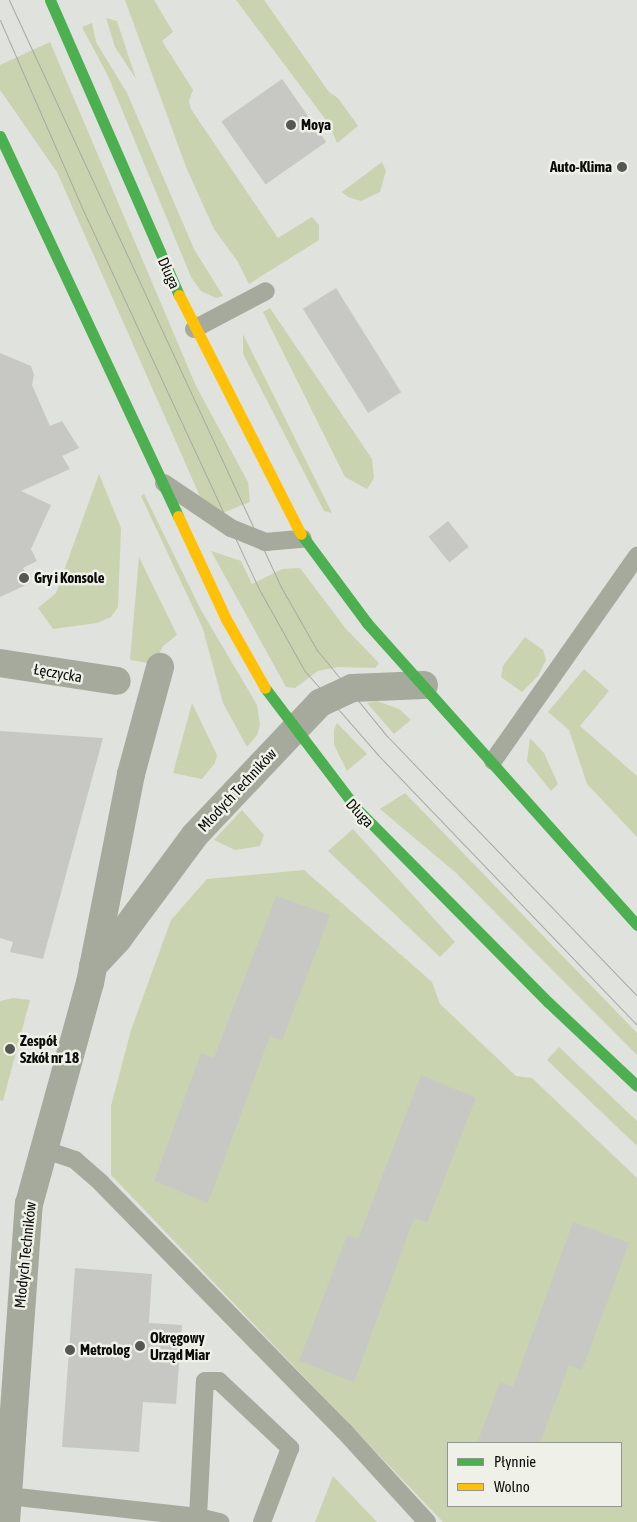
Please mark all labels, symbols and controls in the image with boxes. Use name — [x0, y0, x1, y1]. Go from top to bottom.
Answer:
place label: Moya — [301, 116, 331, 134]
marker: Moya — [285, 119, 297, 131]
place label: Auto-Klima — [550, 158, 612, 176]
marker: Auto-Klima — [616, 161, 628, 173]
street label: Długa — [154, 254, 184, 292]
place label: Gry i Konsole — [34, 569, 104, 587]
marker: Gry i Konsole — [18, 572, 30, 584]
street label: Łęczycka — [32, 660, 84, 686]
street label: Młodych Techników — [194, 745, 280, 835]
street label: Długa — [342, 795, 378, 831]
place label: Zespół Szkół nr 18 — [20, 1031, 79, 1066]
marker: Zespół Szkół nr 18 — [4, 1043, 16, 1055]
street label: Młodych Techników — [10, 1201, 40, 1309]
place label: Okręgowy Urząd Miar — [150, 1328, 210, 1363]
marker: Okręgowy Urząd Miar — [134, 1340, 146, 1352]
place label: Metrolog — [80, 1341, 130, 1359]
marker: Metrolog — [64, 1344, 76, 1356]
legend — [447, 1442, 622, 1507]
text: Płynnie — [494, 1453, 536, 1470]
text: Wolno — [494, 1478, 530, 1495]

